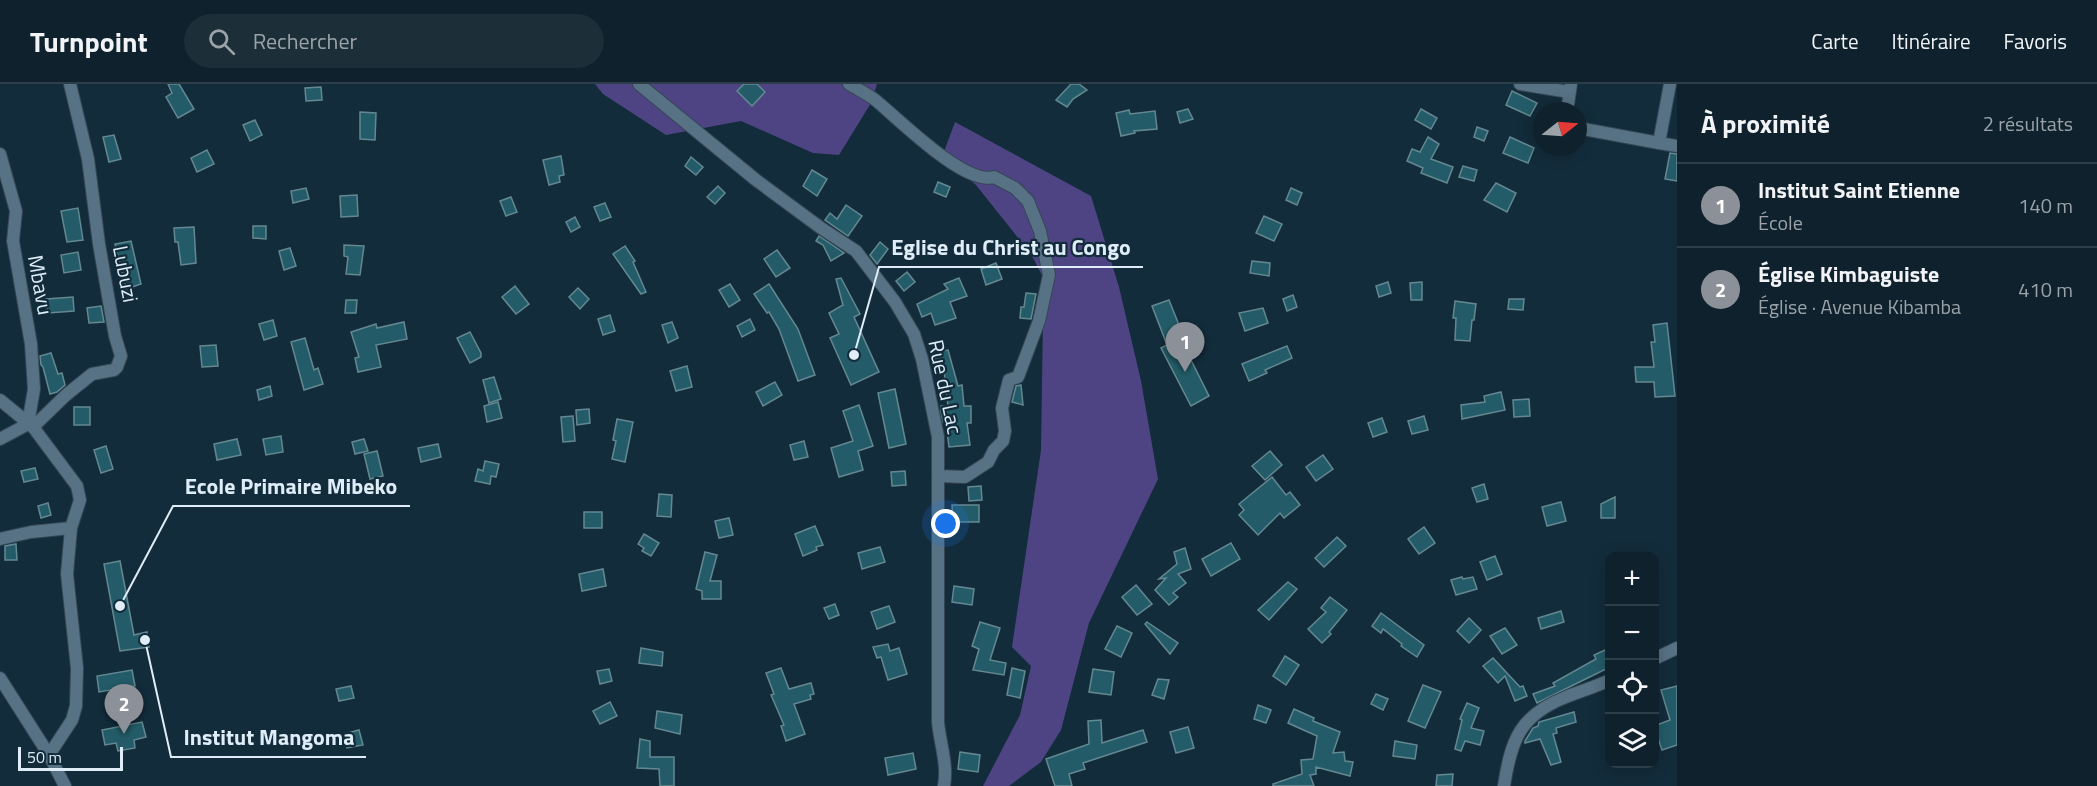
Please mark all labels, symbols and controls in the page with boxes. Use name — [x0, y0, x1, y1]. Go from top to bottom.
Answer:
search box — [184, 14, 604, 68]
text: Turnpoint — [30, 20, 148, 63]
text: Rechercher — [253, 24, 357, 58]
icon: search — [205, 25, 238, 58]
text: Carte — [1811, 25, 1859, 57]
text: Itinéraire — [1892, 25, 1971, 57]
text: Favoris — [2004, 25, 2067, 57]
north arrow — [1533, 102, 1587, 156]
text: À proximité — [1701, 104, 1830, 143]
text: 2 résultats — [1983, 108, 2073, 139]
text: Institut Saint Etienne — [1758, 173, 1960, 207]
text: 1 — [1715, 190, 1726, 221]
text: 140 m — [2018, 190, 2073, 221]
text: École — [1758, 207, 1803, 238]
callout: Eglise du Christ au Congo — [879, 227, 1143, 267]
text: Eglise du Christ au Congo — [891, 230, 1131, 264]
street label: Lubuzi — [105, 243, 147, 305]
street label: Mbavu — [20, 252, 62, 317]
text: Église Kimbaguiste — [1758, 257, 1939, 291]
text: 2 — [1715, 274, 1726, 305]
text: 410 m — [2018, 274, 2073, 305]
text: Église · Avenue Kibamba — [1758, 291, 1961, 322]
pin: 1 — [1166, 322, 1204, 372]
street label: Rue du Lac — [920, 337, 972, 437]
callout: Ecole Primaire Mibeko — [173, 466, 410, 506]
text: Ecole Primaire Mibeko — [185, 469, 397, 503]
your location — [931, 509, 960, 538]
map controls — [1605, 552, 1659, 768]
button: + — [1605, 552, 1659, 606]
button: − — [1605, 606, 1659, 660]
button: locate — [1605, 660, 1659, 714]
pin: 2 — [104, 684, 144, 734]
button: layers — [1605, 714, 1659, 768]
callout: Institut Mangoma — [171, 717, 366, 757]
text: Institut Mangoma — [184, 720, 355, 754]
scale bar — [18, 744, 123, 772]
text: 50 m — [27, 745, 62, 769]

